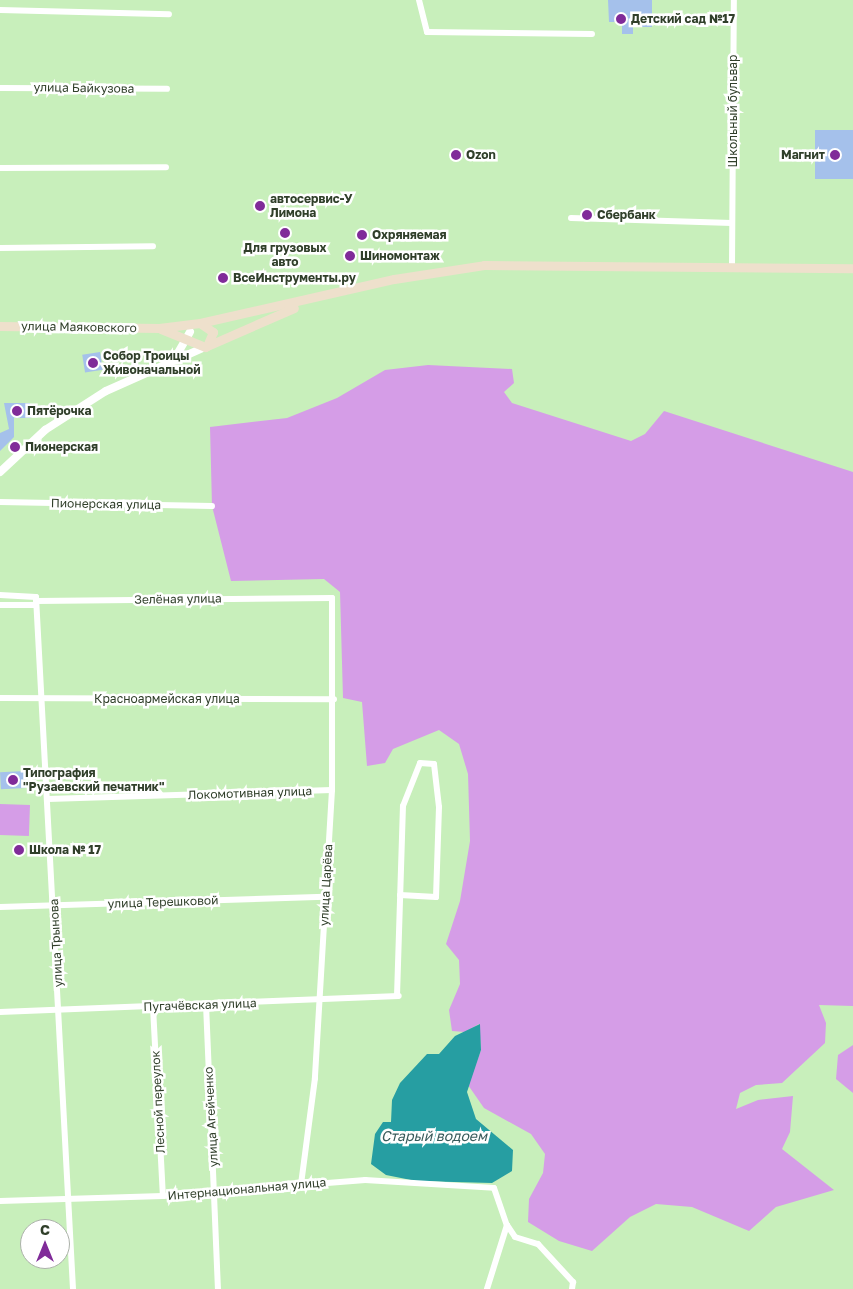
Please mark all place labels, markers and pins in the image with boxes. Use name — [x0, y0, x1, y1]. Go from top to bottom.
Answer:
place label: Детский сад №17 — [631, 12, 735, 26]
marker: Детский сад №17 — [615, 13, 627, 25]
place label: Ozon — [466, 148, 496, 162]
place label: Магнит — [781, 148, 825, 162]
marker: Ozon — [450, 149, 462, 161]
marker: Магнит — [829, 149, 841, 161]
place label: автосервис-У Лимона — [270, 192, 353, 220]
marker: автосервис-У Лимона — [254, 200, 266, 212]
place label: Сбербанк — [597, 208, 656, 222]
marker: Сбербанк — [581, 209, 593, 221]
marker: Для грузовых авто — [279, 227, 291, 239]
place label: Охряняемая — [372, 228, 447, 242]
marker: Охряняемая — [356, 229, 368, 241]
place label: Для грузовых авто — [244, 241, 326, 269]
place label: Шиномонтаж — [360, 249, 440, 263]
marker: Шиномонтаж — [344, 250, 356, 262]
place label: ВсеИнструменты.ру — [233, 271, 356, 285]
marker: ВсеИнструменты.ру — [217, 272, 229, 284]
place label: Собор Троицы Живоначальной — [103, 349, 200, 377]
marker: Собор Троицы Живоначальной — [87, 357, 99, 369]
place label: Пятёрочка — [27, 404, 92, 418]
marker: Пятёрочка — [11, 405, 23, 417]
place label: Пионерская — [25, 440, 98, 454]
marker: Пионерская — [9, 441, 21, 453]
place label: Типография "Рузаевский печатник" — [23, 766, 164, 794]
marker: Типография "Рузаевский печатник" — [7, 774, 19, 786]
place label: Школа № 17 — [29, 843, 101, 857]
marker: Школа № 17 — [13, 844, 25, 856]

